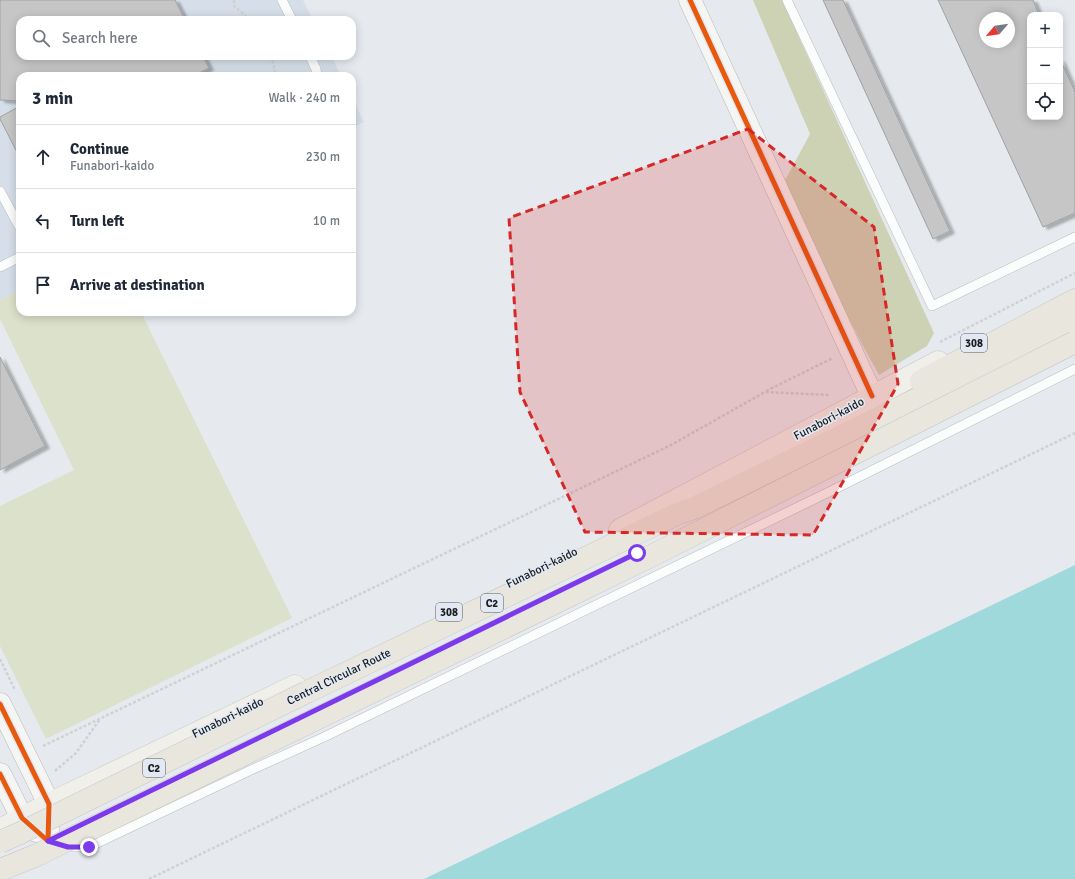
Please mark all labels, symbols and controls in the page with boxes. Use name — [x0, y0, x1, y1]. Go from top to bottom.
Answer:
north arrow — [979, 12, 1015, 48]
map controls — [1027, 12, 1063, 120]
button: + — [1027, 12, 1063, 48]
search box — [16, 16, 356, 60]
icon: search — [30, 27, 52, 49]
text: Search here — [62, 29, 138, 47]
button: − — [1027, 48, 1063, 84]
button: locate — [1027, 84, 1063, 120]
text: 3 min — [32, 88, 73, 109]
text: Walk · 240 m — [269, 90, 340, 106]
text: Continue — [70, 140, 129, 158]
icon: ahead — [32, 146, 54, 168]
text: 230 m — [306, 149, 340, 165]
text: Funabori-kaido — [70, 158, 154, 174]
icon: left — [32, 210, 54, 232]
text: Turn left — [70, 212, 124, 230]
text: 10 m — [313, 213, 340, 229]
icon: arrive — [32, 274, 54, 296]
text: Arrive at destination — [70, 276, 205, 294]
road number: 308 — [961, 334, 987, 352]
street label: Funabori-kaido — [791, 394, 867, 444]
street label: Funabori-kaido — [504, 544, 580, 592]
route start — [628, 544, 646, 562]
road number: C2 — [481, 594, 503, 612]
road number: 308 — [436, 603, 462, 621]
street label: Central Circular Route — [284, 645, 394, 709]
street label: Funabori-kaido — [190, 694, 266, 742]
road number: C2 — [143, 759, 165, 777]
route end — [80, 838, 98, 856]

